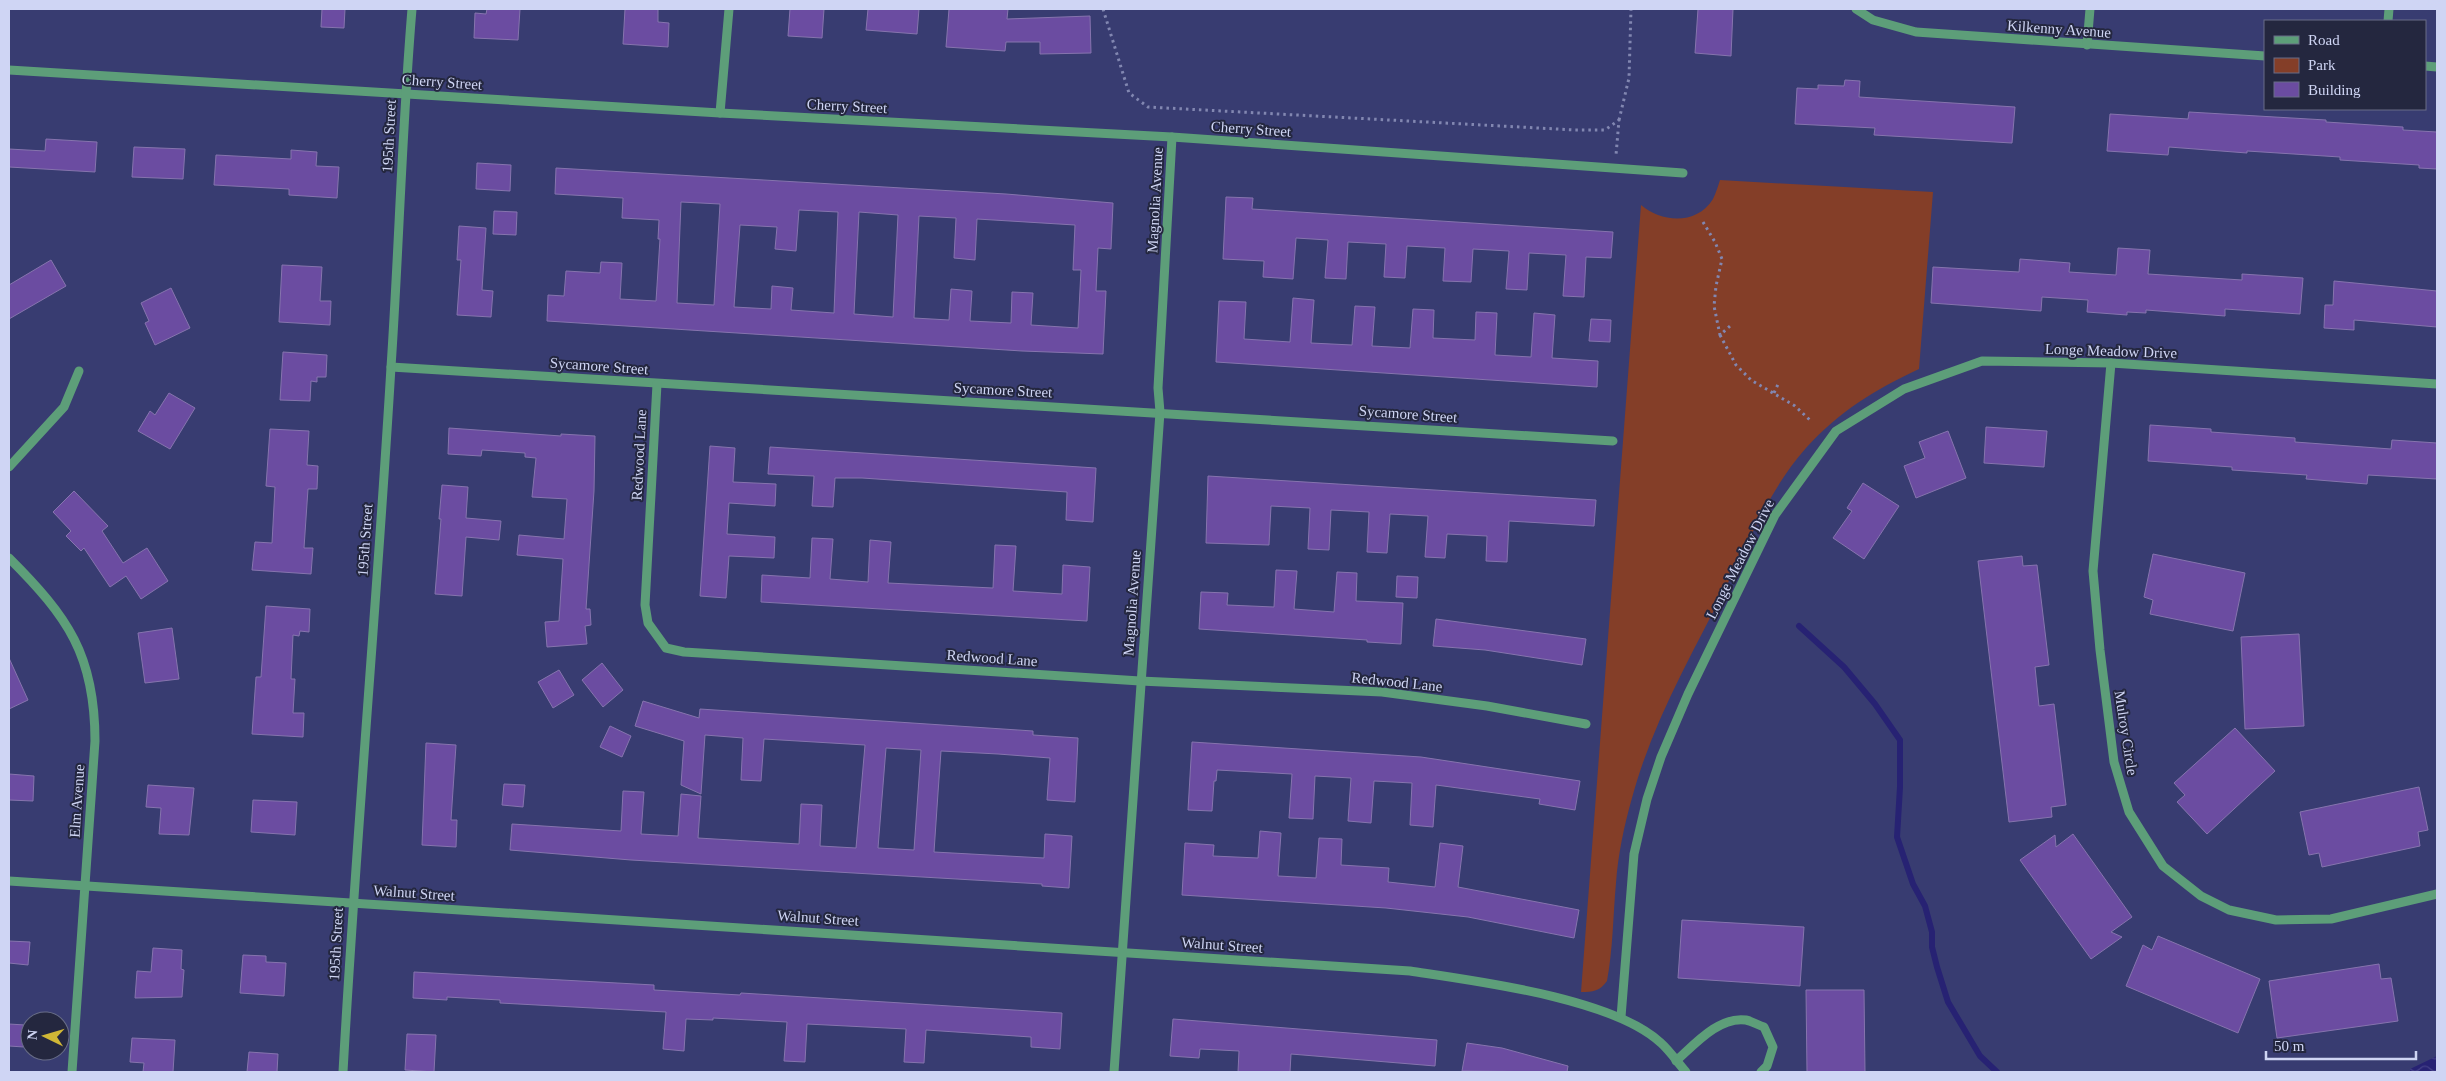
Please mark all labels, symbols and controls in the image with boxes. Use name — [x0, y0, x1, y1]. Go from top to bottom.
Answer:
street label: Kilkenny Avenue — [2006, 17, 2112, 41]
legend — [2264, 20, 2426, 110]
text: Road — [2308, 32, 2340, 48]
text: Park — [2308, 57, 2336, 73]
street label: Cherry Street — [401, 71, 483, 93]
text: Building — [2308, 82, 2361, 98]
street label: Cherry Street — [806, 96, 888, 116]
street label: 195th Street — [379, 98, 399, 173]
street label: Cherry Street — [1210, 118, 1292, 140]
street label: Magnolia Avenue — [1144, 146, 1166, 253]
street label: Longe Meadow Drive — [2045, 341, 2178, 361]
street label: Sycamore Street — [549, 355, 650, 377]
street label: Sycamore Street — [953, 379, 1054, 401]
street label: Sycamore Street — [1358, 403, 1459, 425]
street label: Redwood Lane — [629, 409, 649, 501]
street label: Longe Meadow Drive — [1703, 496, 1777, 622]
street label: 195th Street — [354, 502, 376, 577]
street label: Magnolia Avenue — [1120, 549, 1144, 656]
street label: Redwood Lane — [946, 647, 1038, 669]
street label: Redwood Lane — [1351, 669, 1444, 695]
street label: Mulroy Circle — [2111, 690, 2141, 777]
street label: Elm Avenue — [66, 763, 88, 838]
street label: Walnut Street — [373, 882, 456, 904]
street label: 195th Street — [326, 906, 346, 981]
street label: Walnut Street — [777, 907, 860, 929]
street label: Walnut Street — [1181, 934, 1264, 956]
north arrow — [20, 1011, 70, 1061]
scale bar — [2266, 1028, 2416, 1060]
text: N — [25, 1029, 40, 1041]
text: 50 m — [2274, 1038, 2305, 1054]

